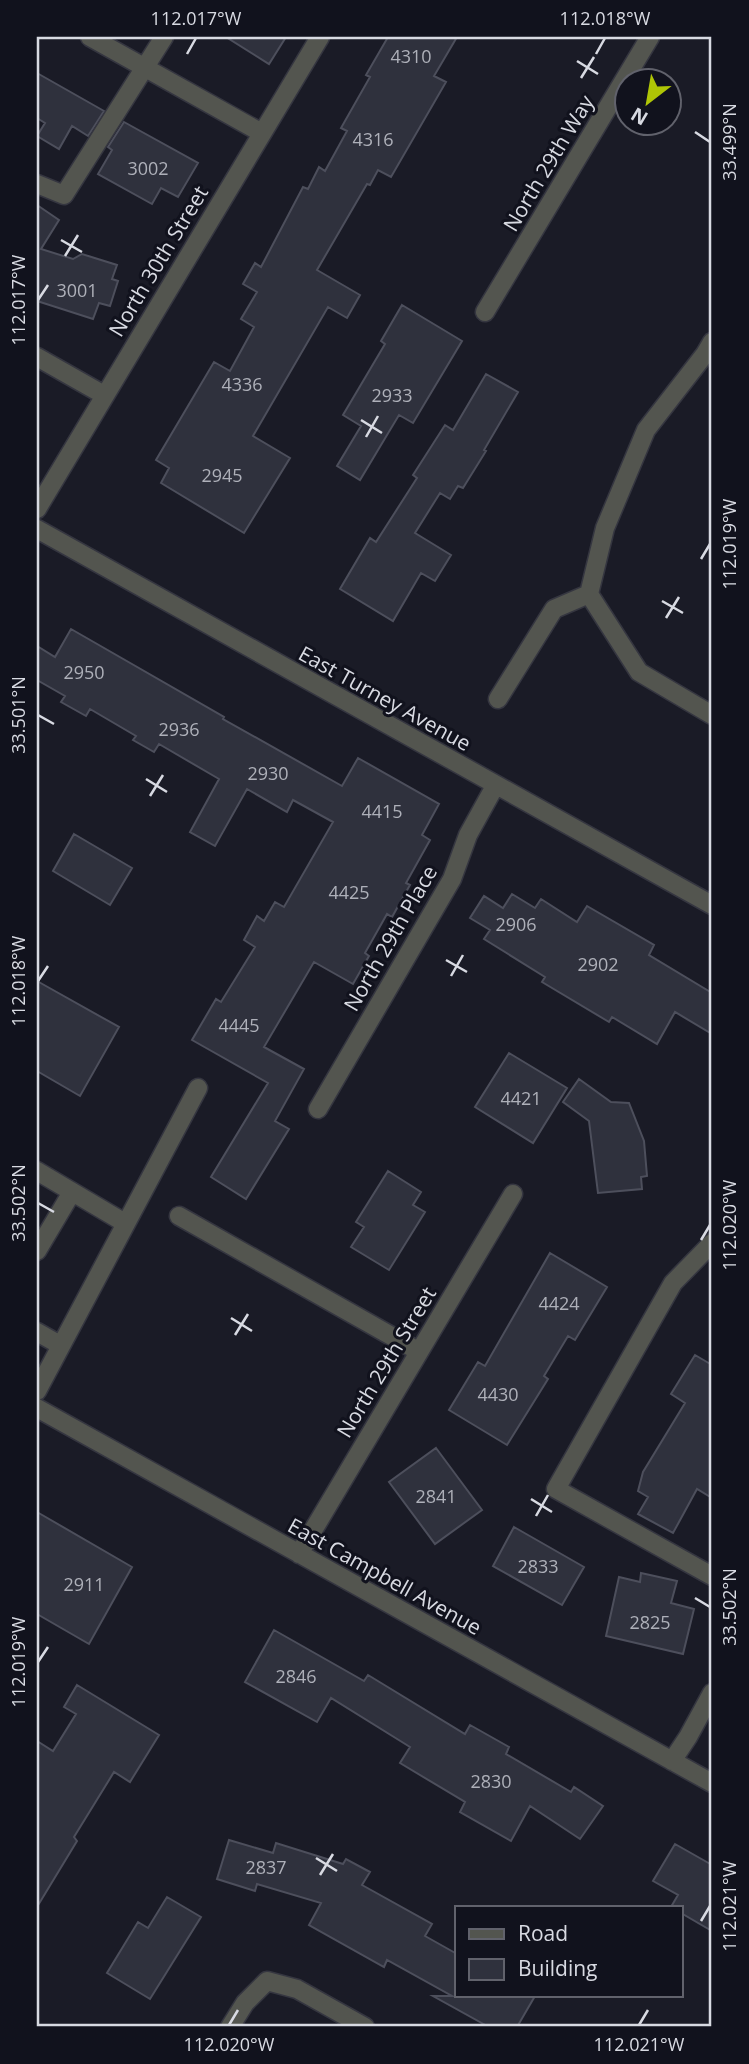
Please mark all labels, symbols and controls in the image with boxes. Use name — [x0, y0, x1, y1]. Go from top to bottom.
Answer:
text: 112.017°W — [151, 6, 242, 30]
text: 112.018°W — [560, 6, 651, 30]
house number: 4310 — [390, 44, 432, 68]
north arrow — [612, 66, 682, 136]
street label: North 29th Way — [496, 89, 600, 236]
text: N — [626, 101, 653, 132]
text: 33.499°N — [717, 103, 741, 181]
house number: 4316 — [352, 127, 394, 151]
house number: 3002 — [127, 156, 169, 180]
street label: North 30th Street — [102, 180, 214, 342]
text: 112.017°W — [6, 254, 30, 345]
house number: 3001 — [56, 278, 98, 302]
house number: 4336 — [221, 372, 263, 396]
house number: 2933 — [371, 383, 413, 407]
house number: 2945 — [201, 463, 243, 487]
text: 112.019°W — [717, 498, 741, 589]
street label: East Turney Avenue — [294, 639, 476, 757]
house number: 2950 — [63, 660, 105, 684]
text: 33.501°N — [6, 676, 30, 754]
house number: 2936 — [158, 717, 200, 741]
house number: 2930 — [247, 761, 289, 785]
house number: 4415 — [361, 799, 403, 823]
street label: North 29th Place — [337, 860, 443, 1016]
house number: 4425 — [328, 880, 370, 904]
house number: 2906 — [495, 912, 537, 936]
text: 112.018°W — [6, 935, 30, 1026]
house number: 2902 — [577, 952, 619, 976]
house number: 4445 — [218, 1013, 260, 1037]
house number: 4421 — [500, 1086, 542, 1110]
text: 33.502°N — [6, 1164, 30, 1242]
text: 112.020°W — [717, 1179, 741, 1270]
street label: North 29th Street — [330, 1281, 442, 1443]
house number: 4424 — [538, 1291, 580, 1315]
house number: 4430 — [477, 1382, 519, 1406]
house number: 2841 — [415, 1484, 457, 1508]
street label: East Campbell Avenue — [283, 1511, 487, 1641]
house number: 2833 — [517, 1554, 559, 1578]
text: 33.502°N — [717, 1568, 741, 1646]
house number: 2911 — [63, 1572, 105, 1596]
house number: 2825 — [629, 1610, 671, 1634]
text: 112.019°W — [6, 1616, 30, 1707]
house number: 2846 — [275, 1664, 317, 1688]
house number: 2830 — [470, 1769, 512, 1793]
house number: 2837 — [245, 1855, 287, 1879]
text: 112.021°W — [717, 1860, 741, 1951]
legend — [455, 1906, 682, 1997]
text: Road — [518, 1919, 568, 1947]
text: Building — [518, 1954, 597, 1982]
text: 112.020°W — [184, 2032, 275, 2056]
text: 112.021°W — [594, 2032, 685, 2056]

